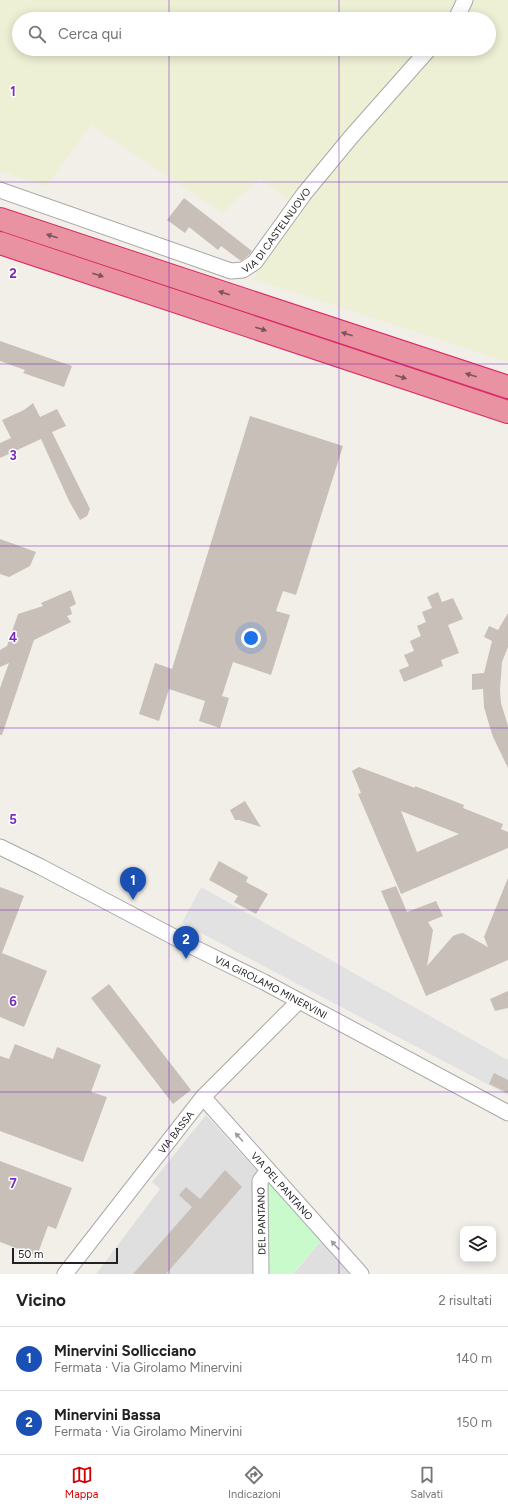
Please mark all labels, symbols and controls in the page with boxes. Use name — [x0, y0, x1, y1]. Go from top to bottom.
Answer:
search box — [12, 12, 496, 56]
icon: search — [26, 23, 48, 45]
text: Cerca qui — [58, 25, 122, 43]
text: 1 — [10, 84, 16, 99]
street label: VIA DI CASTELNUOVO — [239, 185, 314, 276]
one-way arrow — [46, 233, 58, 239]
text: 2 — [9, 266, 17, 281]
one-way arrow — [92, 273, 104, 279]
one-way arrow — [218, 290, 230, 296]
one-way arrow — [255, 326, 267, 332]
one-way arrow — [341, 331, 353, 337]
one-way arrow — [465, 371, 477, 377]
one-way arrow — [395, 374, 407, 380]
text: 3 — [9, 448, 17, 463]
your location — [241, 628, 261, 648]
text: 4 — [9, 630, 17, 645]
text: 5 — [9, 812, 17, 827]
pin: 1 — [120, 867, 146, 900]
pin: 2 — [173, 926, 199, 959]
street label: VIA GIROLAMO MINERVINI — [212, 953, 329, 1022]
text: 6 — [9, 994, 17, 1009]
street label: VIA BASSA — [155, 1108, 197, 1156]
one-way arrow — [234, 1132, 243, 1143]
street label: VIA DEL PANTANO — [249, 1150, 315, 1222]
text: 7 — [9, 1176, 17, 1191]
street label: DEL PANTANO — [254, 1187, 268, 1255]
map controls — [460, 1226, 496, 1262]
button: layers — [460, 1226, 496, 1262]
one-way arrow — [330, 1240, 339, 1250]
scale bar — [12, 1246, 118, 1265]
text: 50 m — [18, 1248, 43, 1261]
text: Vicino — [16, 1290, 66, 1310]
text: 2 risultati — [438, 1293, 492, 1308]
text: Minervini Sollicciano — [54, 1342, 196, 1360]
text: 1 — [26, 1351, 32, 1366]
text: 140 m — [456, 1351, 492, 1366]
text: Fermata · Via Girolamo Minervini — [54, 1360, 242, 1375]
text: Minervini Bassa — [54, 1406, 161, 1424]
text: 2 — [25, 1415, 33, 1430]
text: 150 m — [457, 1415, 492, 1430]
text: Fermata · Via Girolamo Minervini — [54, 1424, 242, 1439]
tab: Mappa — [65, 1464, 98, 1501]
tab: Indicazioni — [228, 1464, 281, 1501]
tab: Salvati — [410, 1464, 443, 1501]

